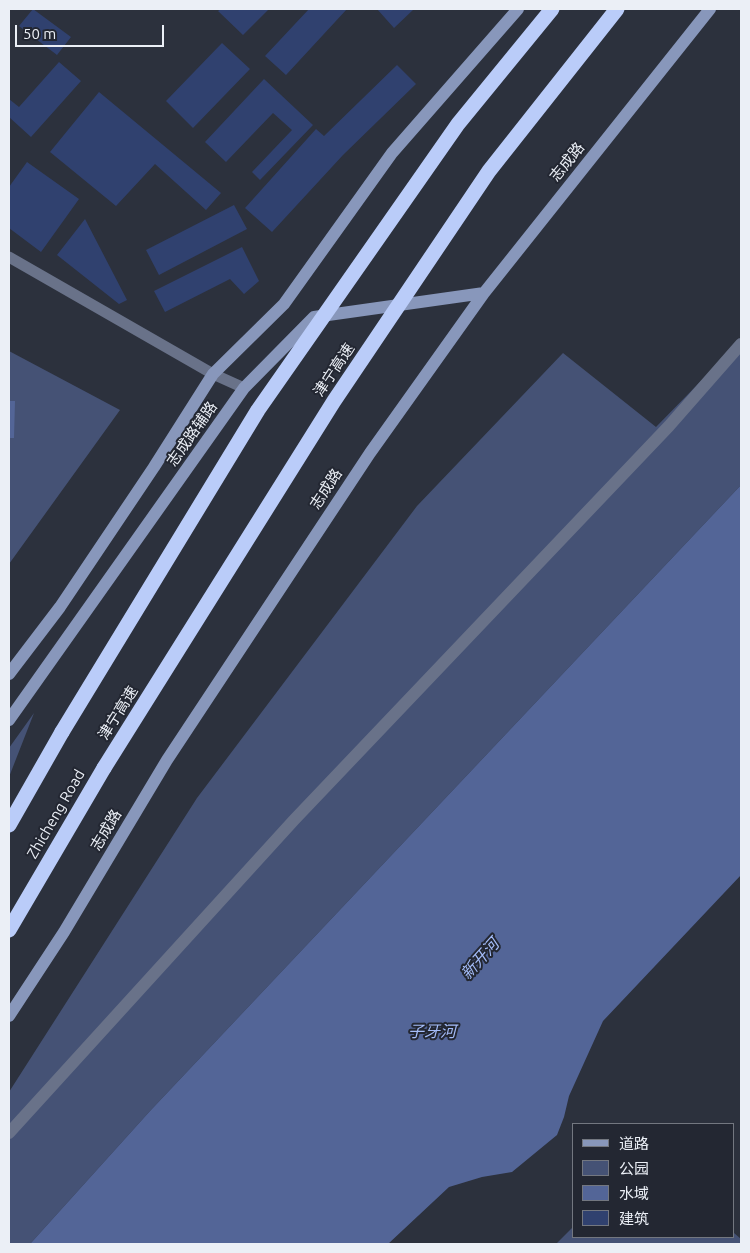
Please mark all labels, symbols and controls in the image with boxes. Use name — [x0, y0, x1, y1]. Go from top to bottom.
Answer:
scale bar — [18, 15, 166, 47]
text: 50 m — [23, 25, 56, 42]
street label: 志成路 — [546, 139, 588, 185]
street label: 津宁高速 — [310, 340, 358, 400]
street label: 志成路辅路 — [163, 398, 221, 470]
street label: 志成路 — [306, 465, 346, 513]
street label: 津宁高速 — [94, 683, 142, 743]
street label: Zhicheng Road — [23, 766, 89, 862]
street label: 志成路 — [87, 806, 125, 854]
water label: 新开河 — [457, 935, 503, 983]
water label: 子牙河 — [408, 1022, 456, 1042]
legend — [572, 1123, 735, 1238]
text: 道路 — [619, 1135, 649, 1152]
text: 公园 — [619, 1160, 649, 1177]
text: 水域 — [619, 1185, 649, 1202]
text: 建筑 — [619, 1210, 649, 1227]

